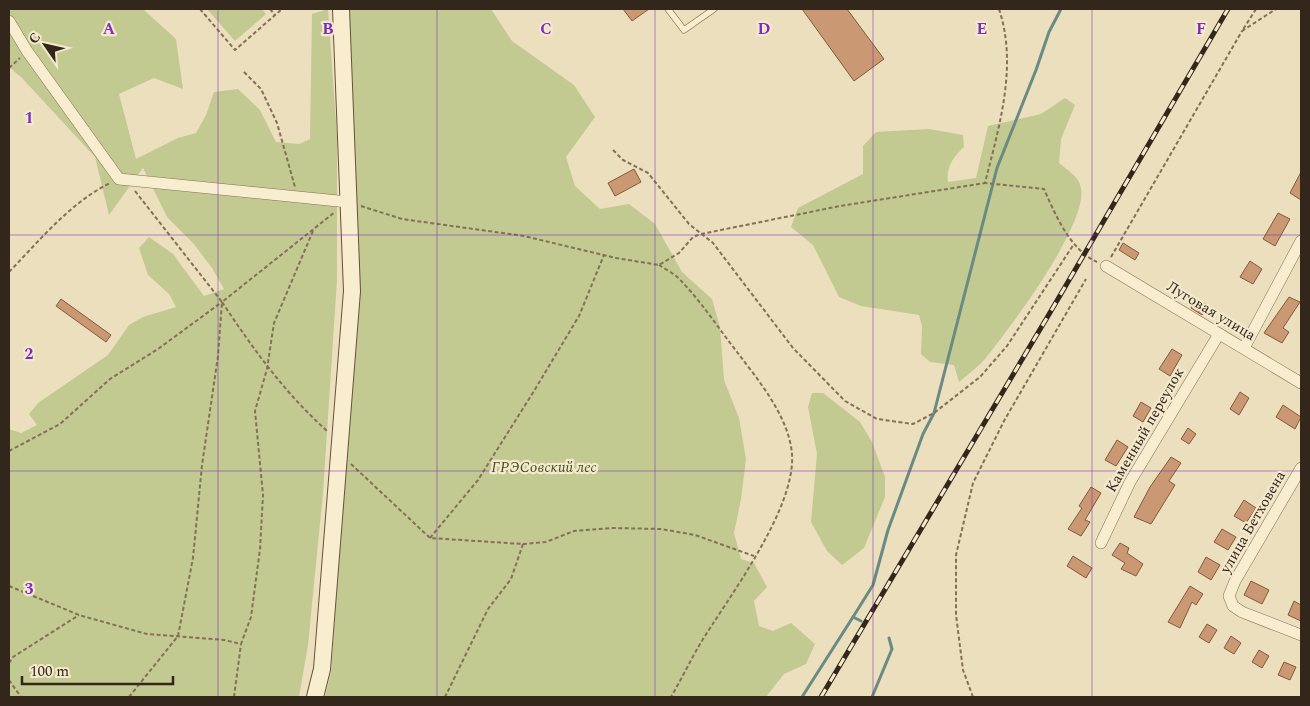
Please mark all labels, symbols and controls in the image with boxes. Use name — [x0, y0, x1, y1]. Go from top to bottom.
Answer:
text: A — [103, 17, 116, 41]
text: B — [322, 17, 334, 41]
text: C — [540, 17, 552, 41]
text: D — [758, 17, 771, 41]
text: E — [977, 17, 987, 41]
text: F — [1196, 17, 1206, 41]
north arrow — [20, 20, 70, 70]
text: С — [23, 28, 46, 48]
text: 1 — [25, 106, 33, 130]
street label: Луговая улица — [1162, 275, 1261, 347]
text: 2 — [25, 342, 34, 366]
street label: Каменный переулок — [1100, 363, 1190, 497]
park label: ГРЭСовский лес — [491, 456, 597, 479]
street label: улица Бетховена — [1214, 466, 1292, 579]
text: 3 — [25, 577, 34, 601]
scale bar — [22, 654, 174, 686]
text: 100 m — [30, 660, 69, 683]

